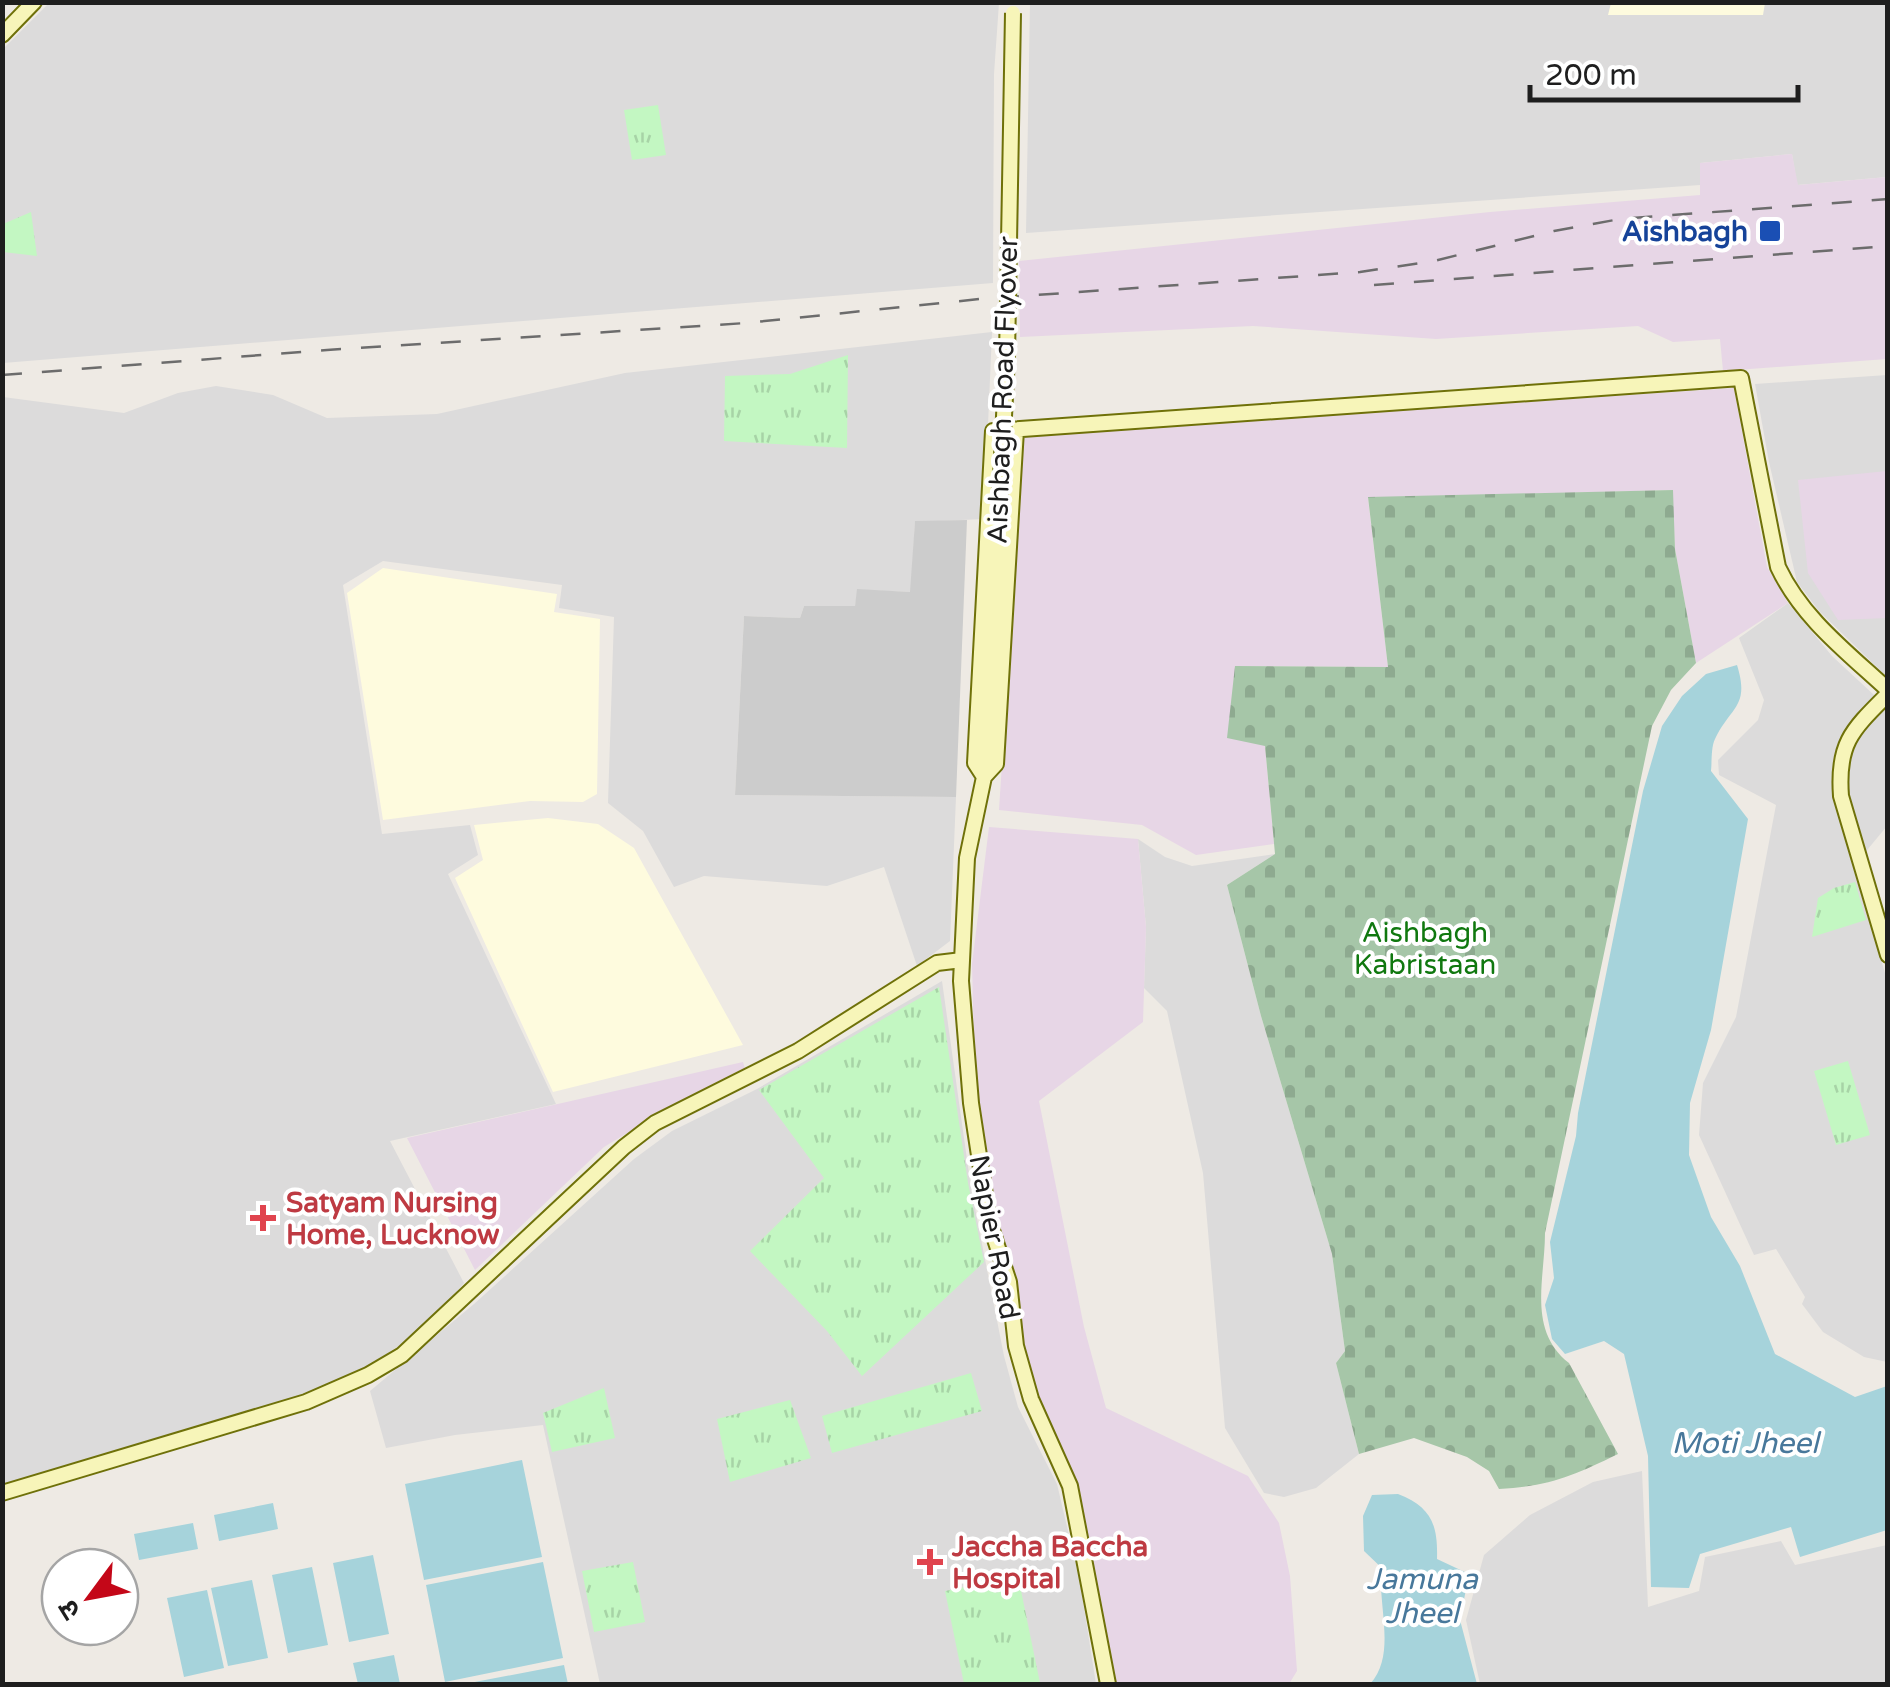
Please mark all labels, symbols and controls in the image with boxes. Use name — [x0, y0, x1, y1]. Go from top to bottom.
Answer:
scale bar — [1530, 40, 1798, 102]
text: 200 m — [1545, 57, 1637, 94]
place label: Aishbagh — [1622, 215, 1748, 249]
marker: Aishbagh — [1757, 218, 1783, 244]
street label: Aishbagh Road Flyover — [981, 235, 1025, 544]
park label: Aishbagh Kabristaan — [1354, 916, 1496, 982]
street label: Napier Road — [961, 1152, 1027, 1322]
place label: Satyam Nursing Home, Lucknow — [286, 1186, 499, 1252]
marker: Satyam Nursing Home, Lucknow — [250, 1205, 276, 1231]
water label: Moti Jheel — [1671, 1425, 1822, 1462]
place label: Jaccha Baccha Hospital — [951, 1530, 1148, 1596]
north arrow — [40, 1547, 140, 1647]
marker: Jaccha Baccha Hospital — [917, 1549, 943, 1575]
water label: Jamuna Jheel — [1366, 1561, 1479, 1632]
text: उ — [51, 1593, 88, 1626]

